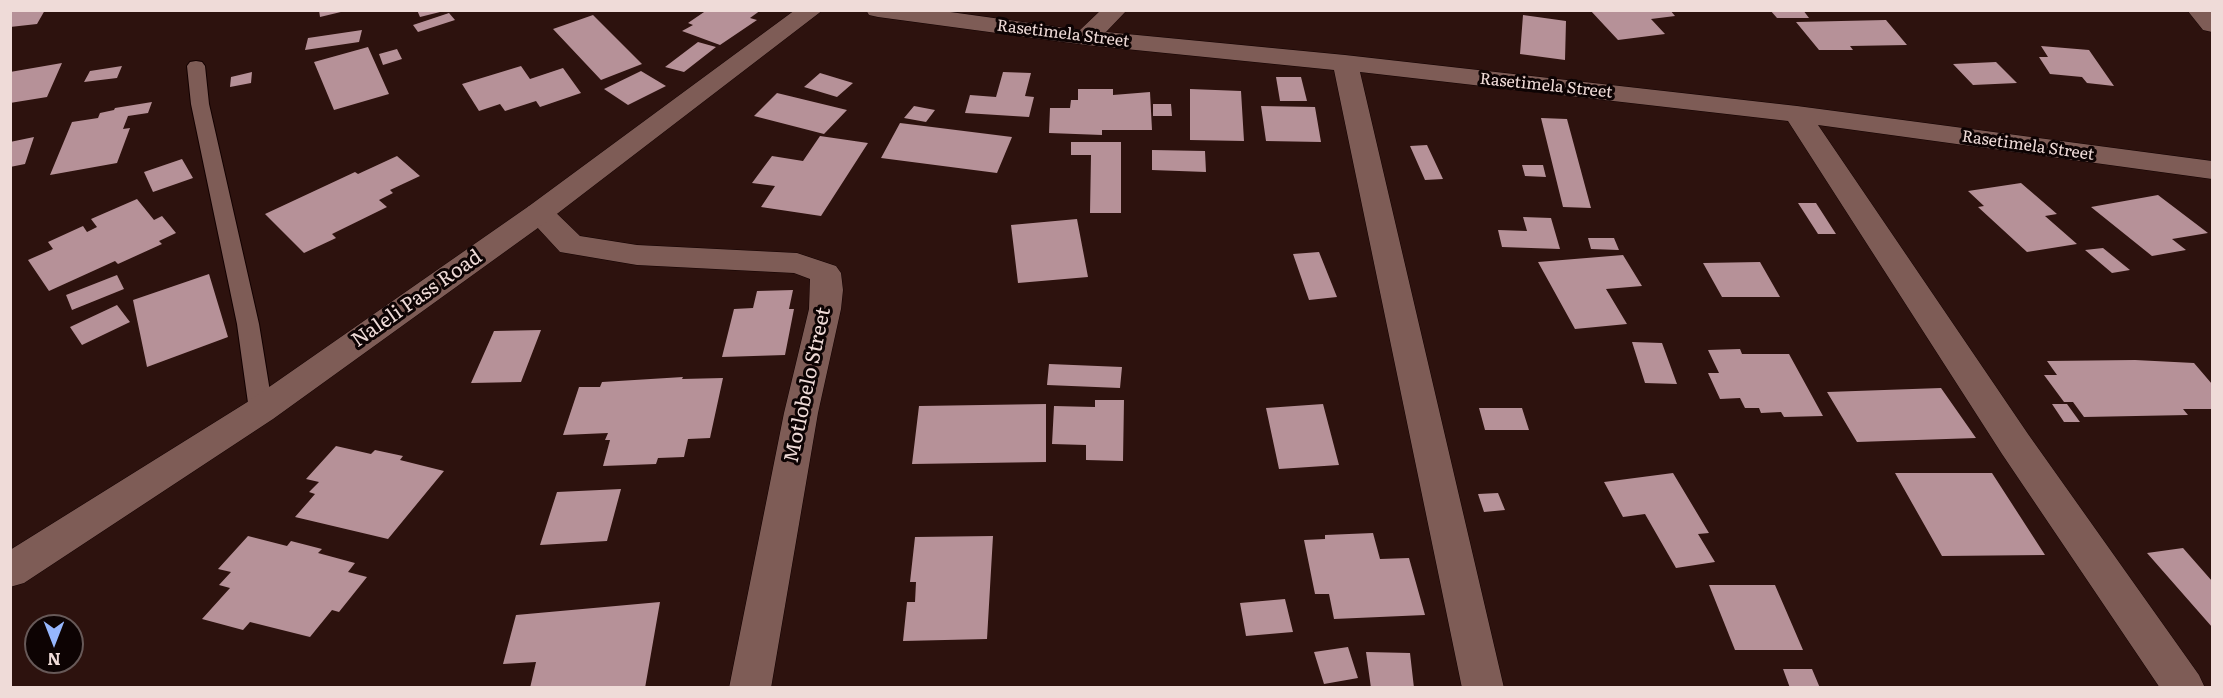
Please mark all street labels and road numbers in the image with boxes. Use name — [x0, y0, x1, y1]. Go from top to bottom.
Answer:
street label: Rasetimela Street — [996, 16, 1130, 52]
street label: Rasetimela Street — [1479, 69, 1613, 103]
street label: Rasetimela Street — [1961, 127, 2095, 165]
street label: Naleli Pass Road — [347, 245, 487, 353]
street label: Motlobelo Street — [780, 305, 836, 465]

